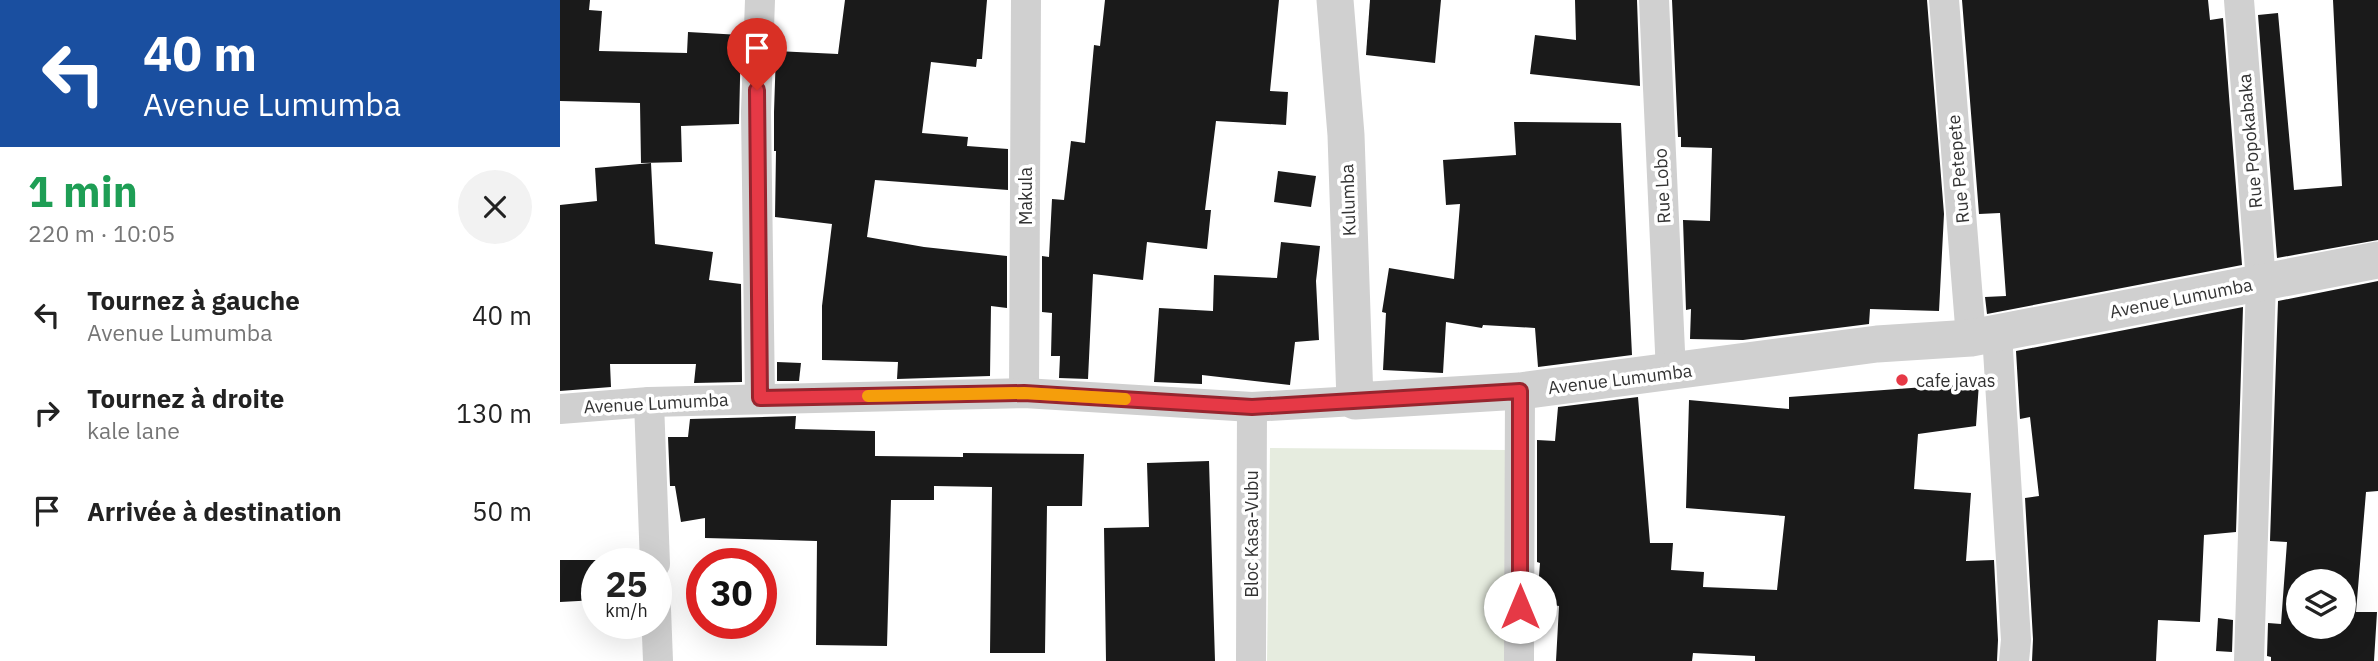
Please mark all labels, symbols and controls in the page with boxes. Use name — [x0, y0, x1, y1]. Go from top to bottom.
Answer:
pin — [727, 18, 787, 90]
text: 40 m — [143, 21, 257, 84]
icon: left — [28, 28, 119, 119]
icon: arrive — [738, 29, 776, 67]
street label: Rue Popokabaka — [2233, 72, 2267, 209]
text: Avenue Lumumba — [143, 83, 401, 125]
street label: Rue Petepete — [1942, 114, 1974, 224]
street label: Rue Lobo — [1649, 148, 1675, 224]
street label: Kulumba — [1335, 163, 1361, 237]
text: 1 min — [28, 164, 138, 219]
street label: Makula — [1014, 166, 1037, 225]
button: close — [458, 170, 532, 244]
text: 220 m · 10:05 — [28, 218, 175, 248]
street label: Avenue Lumumba — [2108, 273, 2255, 323]
text: Tournez à gauche — [87, 283, 300, 317]
icon: left — [28, 296, 66, 334]
text: 40 m — [472, 298, 532, 332]
text: Avenue Lumumba — [87, 317, 272, 347]
street label: Avenue Lumumba — [1547, 359, 1694, 399]
place label: cafe javas — [1916, 369, 1996, 392]
marker: cafe javas — [1894, 372, 1910, 388]
text: Tournez à droite — [87, 381, 284, 415]
street label: Avenue Lumumba — [583, 388, 729, 418]
icon: right — [28, 394, 66, 432]
text: 130 m — [456, 396, 532, 430]
text: kale lane — [87, 415, 180, 445]
street label: Bloc Kasa-Vubu — [1240, 470, 1263, 598]
icon: arrive — [28, 492, 66, 530]
text: Arrivée à destination — [87, 494, 342, 528]
text: 50 m — [472, 494, 532, 528]
speed limit sign: 30 — [686, 548, 777, 639]
text: 25 — [605, 561, 648, 607]
map controls — [2286, 569, 2356, 639]
button: layers — [2286, 569, 2356, 639]
position arrow — [1483, 570, 1557, 644]
text: km/h — [605, 599, 648, 622]

